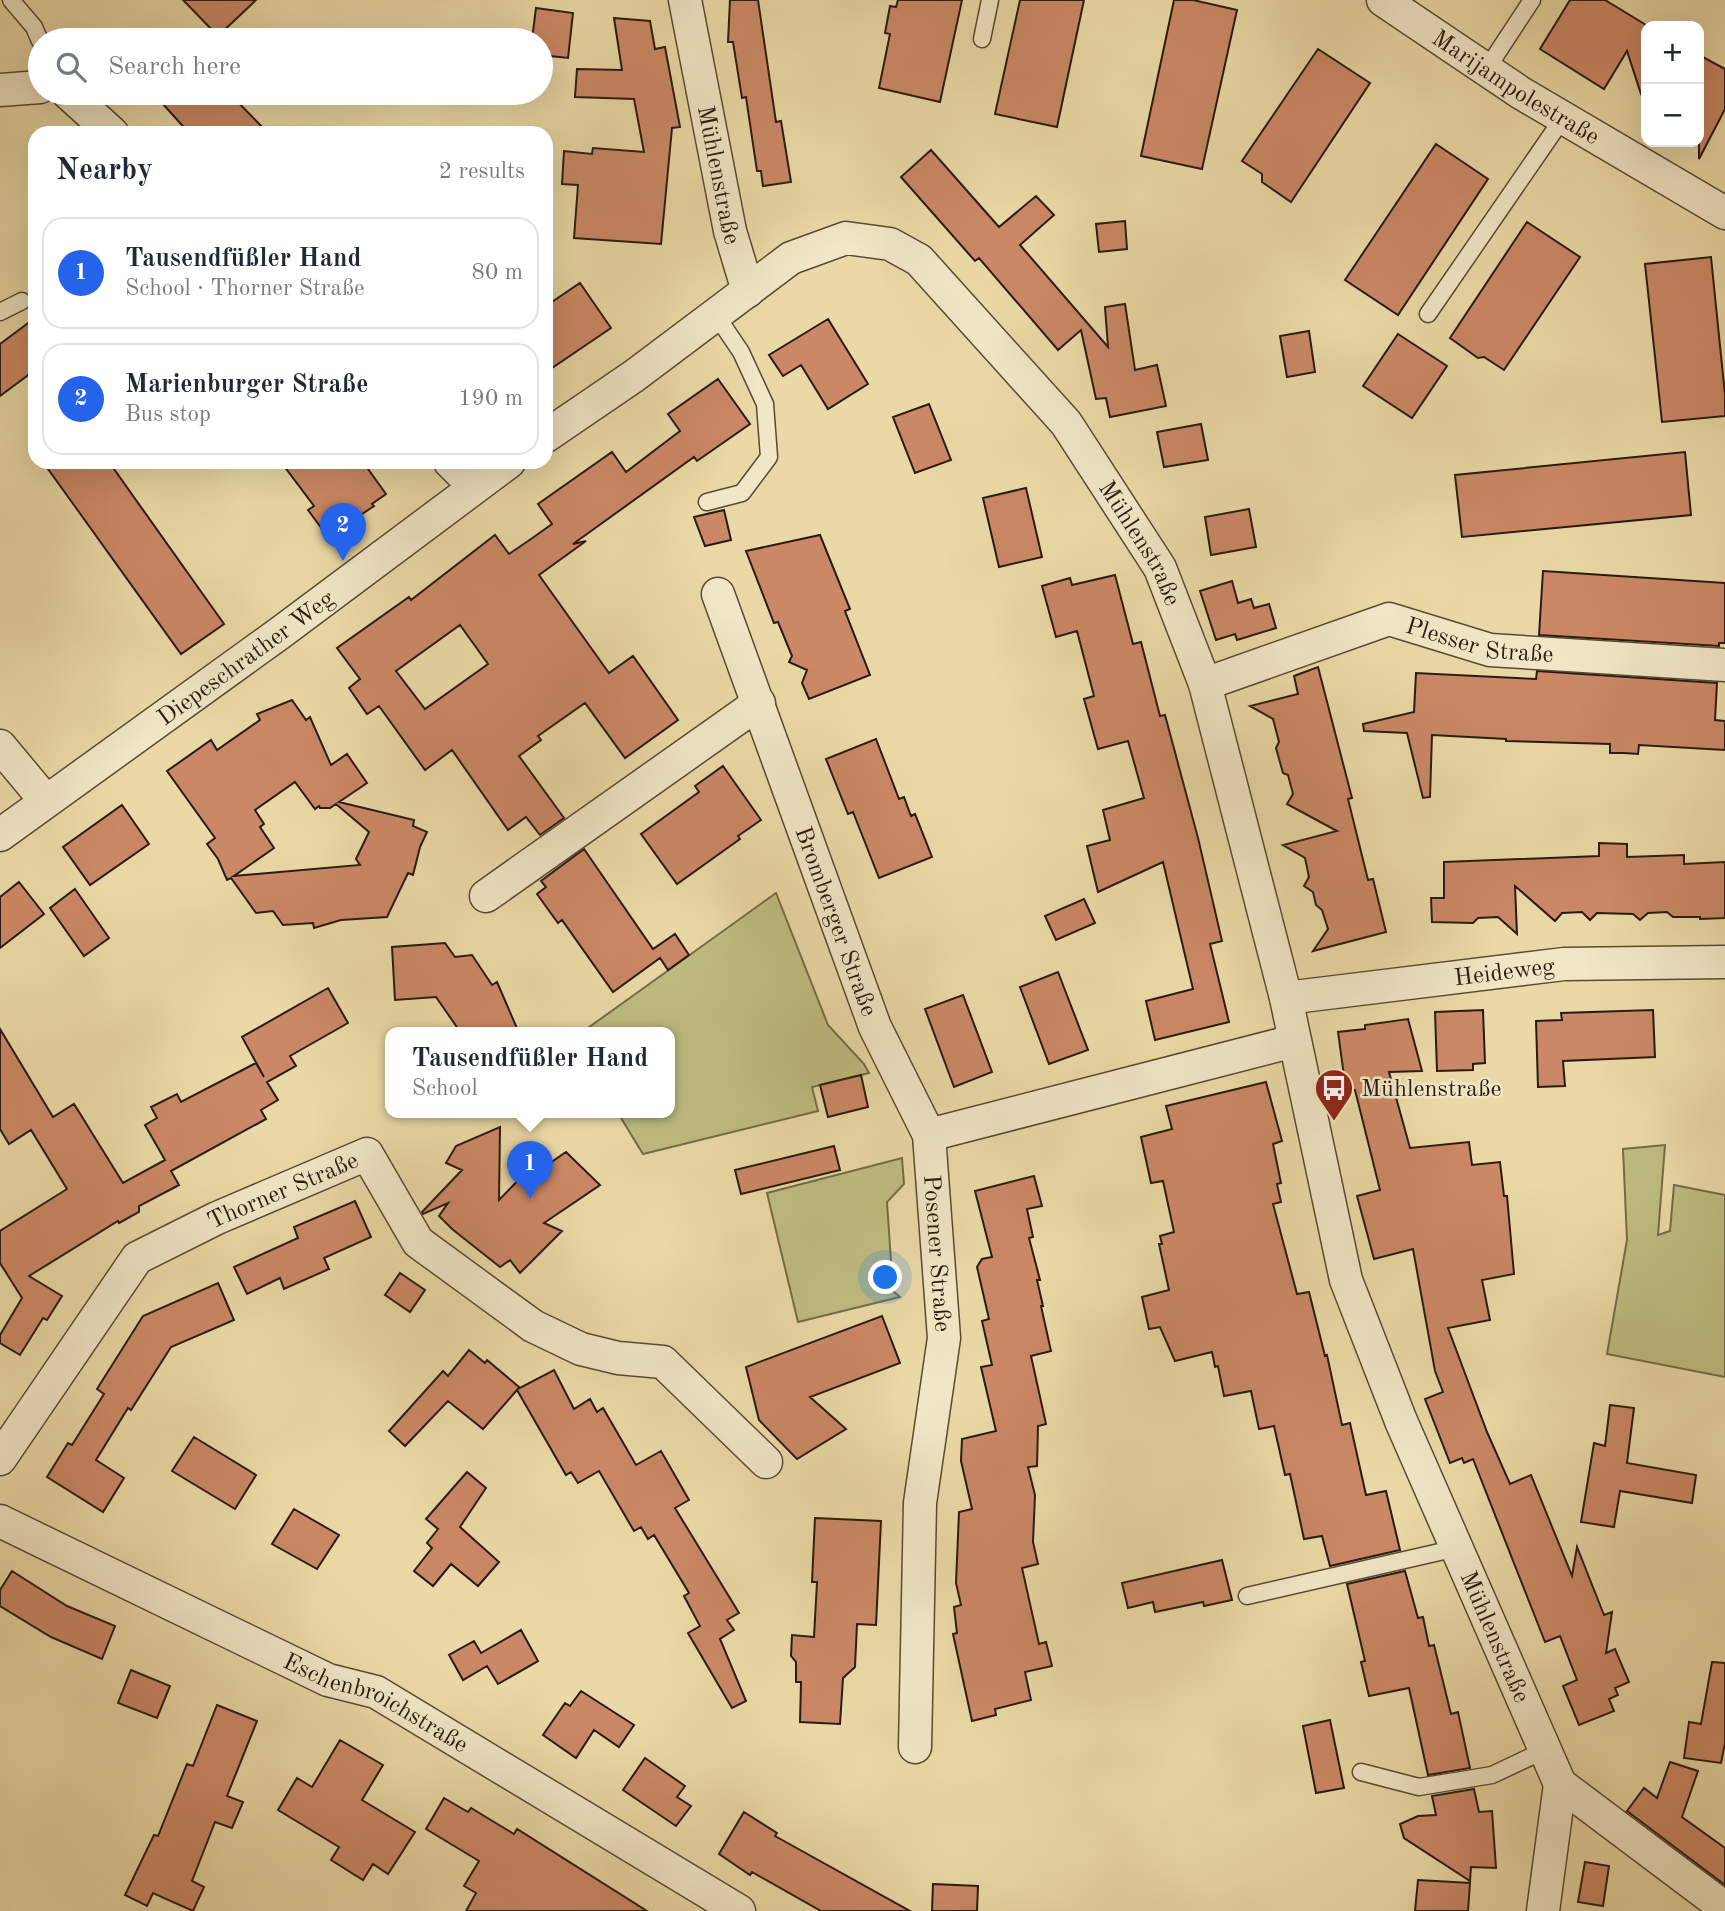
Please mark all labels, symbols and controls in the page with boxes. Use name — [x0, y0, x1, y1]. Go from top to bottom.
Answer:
map controls — [1641, 21, 1704, 147]
button: + — [1641, 21, 1704, 84]
street label: Marijampolestraße — [1427, 27, 1603, 150]
search box — [28, 28, 553, 105]
icon: search — [52, 48, 90, 86]
text: Search here — [108, 54, 241, 80]
button: − — [1641, 84, 1704, 147]
street label: Mühlenstraße — [692, 104, 743, 247]
text: Nearby — [56, 156, 153, 186]
text: 2 results — [439, 160, 525, 183]
text: Tausendfüßler Hand — [125, 246, 361, 272]
text: 1 — [74, 261, 88, 284]
text: 80 m — [472, 261, 523, 284]
text: School · Thorner Straße — [125, 277, 365, 300]
text: Marienburger Straße — [125, 372, 368, 398]
text: 2 — [74, 387, 88, 410]
text: 190 m — [458, 387, 523, 410]
text: Bus stop — [125, 403, 211, 426]
street label: Mühlenstraße — [1093, 477, 1183, 610]
pin: 2 — [320, 503, 366, 561]
street label: Diepeschrather Weg — [154, 587, 339, 731]
street label: Plesser Straße — [1402, 615, 1554, 668]
street label: Bromberger Straße — [789, 824, 880, 1020]
street label: Heideweg — [1453, 955, 1556, 991]
popup — [385, 1027, 675, 1118]
text: Tausendfüßler Hand — [412, 1046, 648, 1072]
bus stop icon: Mühlenstraße — [1313, 1067, 1355, 1122]
text: School — [412, 1077, 478, 1100]
place label: Mühlenstraße — [1361, 1078, 1502, 1102]
pin: 1 — [507, 1141, 553, 1199]
street label: Thorner Straße — [204, 1149, 362, 1235]
street label: Posener Straße — [918, 1174, 954, 1333]
your location — [868, 1260, 902, 1294]
street label: Mühlenstraße — [1454, 1568, 1533, 1707]
street label: Eschenbroichstraße — [279, 1650, 471, 1758]

